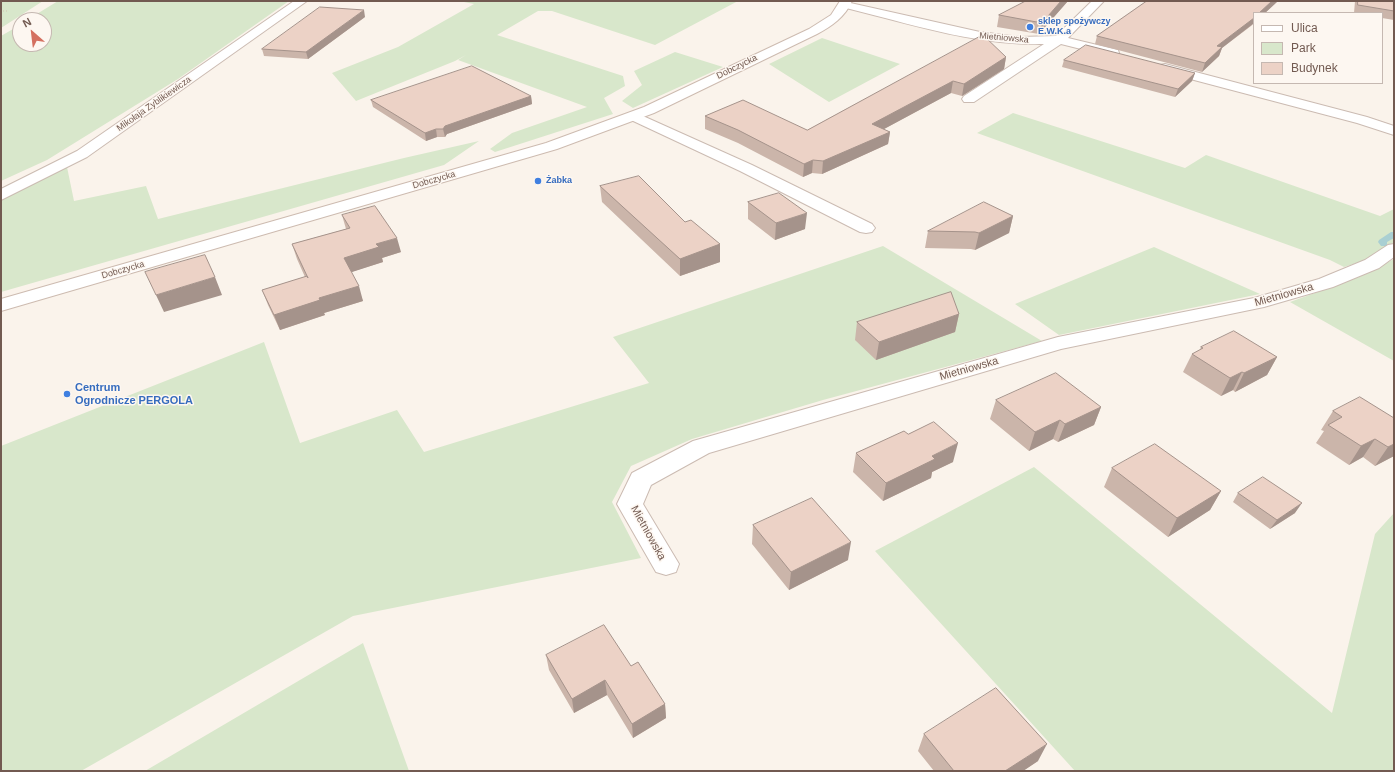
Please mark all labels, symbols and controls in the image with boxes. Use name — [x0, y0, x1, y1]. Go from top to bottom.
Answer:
north arrow — [12, 12, 52, 52]
legend — [1253, 12, 1383, 84]
text: N — [21, 15, 33, 29]
place label: sklep spożywczy E.W.K.a — [1038, 17, 1111, 38]
text: Ulica — [1291, 21, 1318, 35]
marker: sklep spożywczy E.W.K.a — [1025, 22, 1035, 32]
street label: Mietniowska — [979, 30, 1029, 46]
text: Park — [1291, 41, 1316, 55]
street label: Dobczycka — [715, 52, 759, 82]
text: Budynek — [1291, 61, 1338, 75]
street label: Mikołaja Zyblikiewicza — [115, 74, 193, 134]
street label: Dobczycka — [411, 169, 457, 191]
marker: Żabka — [533, 176, 543, 186]
place label: Żabka — [546, 176, 572, 186]
street label: Dobczycka — [100, 259, 146, 281]
street label: Mietniowska — [1253, 280, 1315, 310]
street label: Mietniowska — [938, 354, 1000, 384]
place label: Centrum Ogrodnicze PERGOLA — [75, 381, 193, 407]
marker: Centrum Ogrodnicze PERGOLA — [62, 389, 72, 399]
street label: Mietniowska — [628, 503, 668, 563]

